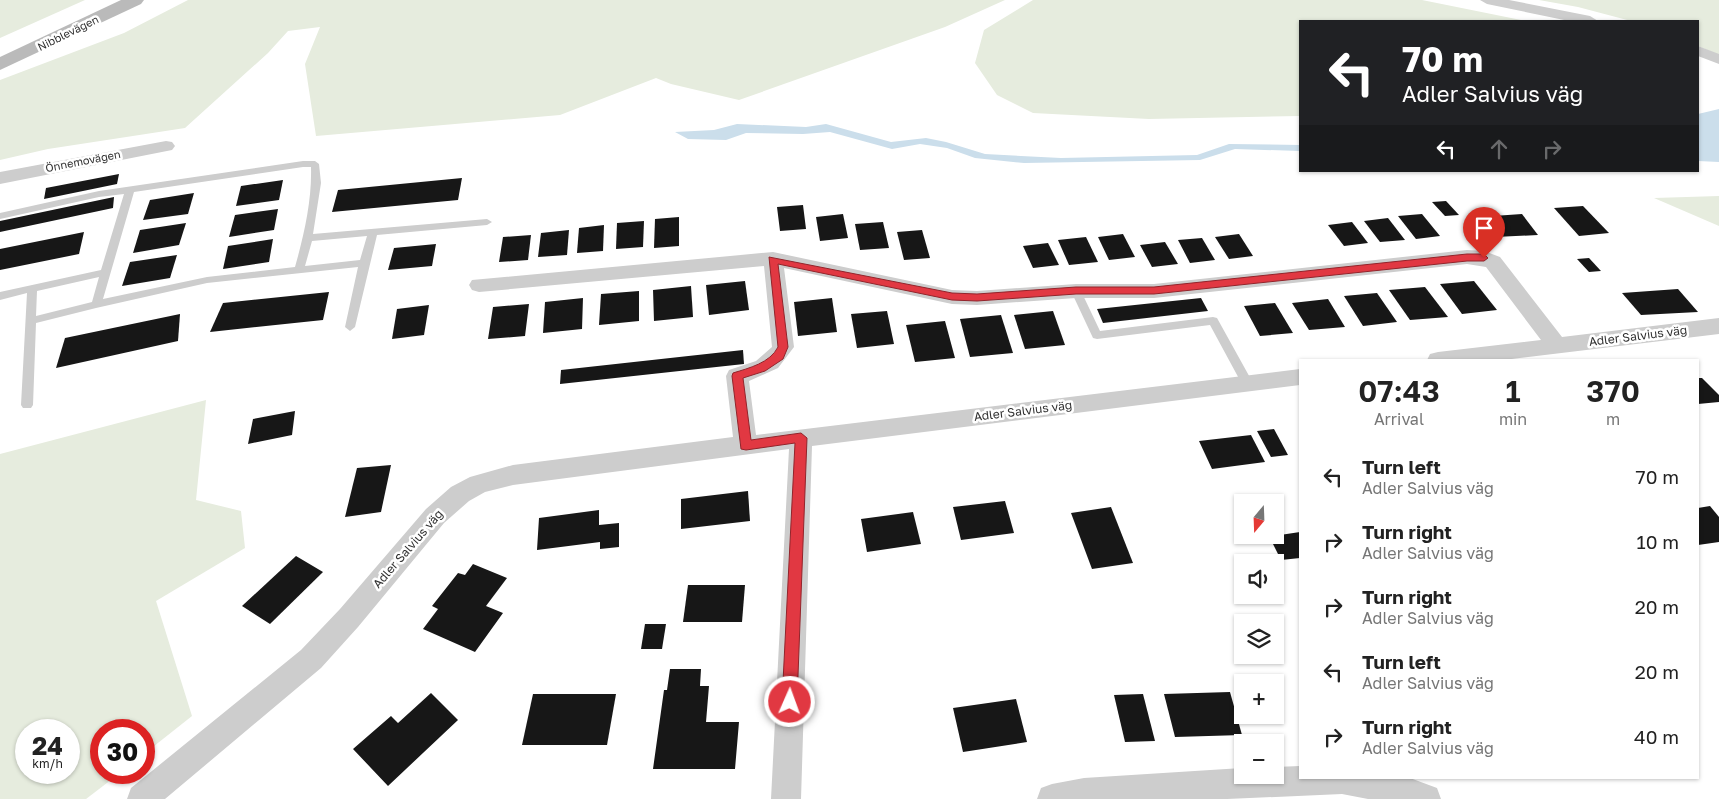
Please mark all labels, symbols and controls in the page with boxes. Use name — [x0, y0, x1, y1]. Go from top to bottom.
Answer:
street label: Nibblevägen — [35, 12, 101, 53]
text: 70 m — [1402, 38, 1483, 80]
icon: left — [1319, 40, 1384, 105]
text: Adler Salvius väg — [1402, 80, 1583, 107]
icon: left — [1432, 135, 1460, 163]
icon: ahead — [1485, 135, 1513, 163]
icon: right — [1538, 135, 1566, 163]
street label: Önnemovägen — [44, 147, 122, 174]
pin — [1463, 207, 1505, 258]
icon: arrive — [1470, 214, 1498, 242]
street label: Adler Salvius väg — [1588, 322, 1688, 349]
text: 07:43 — [1358, 373, 1440, 409]
text: 1 — [1506, 373, 1521, 409]
text: 370 — [1586, 373, 1640, 409]
street label: Adler Salvius väg — [973, 397, 1073, 424]
text: Arrival — [1374, 409, 1424, 429]
text: min — [1499, 409, 1527, 429]
text: m — [1606, 409, 1620, 429]
text: Turn left — [1362, 455, 1441, 478]
icon: left — [1319, 463, 1347, 491]
text: 70 m — [1636, 465, 1679, 488]
text: Adler Salvius väg — [1362, 478, 1494, 498]
north arrow — [1234, 494, 1284, 544]
map controls — [1234, 494, 1284, 784]
street label: Adler Salvius väg — [370, 506, 446, 591]
text: Turn right — [1362, 520, 1452, 543]
icon: right — [1319, 528, 1347, 556]
text: 10 m — [1636, 530, 1679, 553]
text: Adler Salvius väg — [1362, 543, 1494, 563]
button: sound — [1234, 554, 1284, 604]
text: Turn right — [1362, 585, 1452, 608]
icon: right — [1319, 593, 1347, 621]
text: 20 m — [1635, 595, 1679, 618]
text: Adler Salvius väg — [1362, 608, 1494, 628]
button: layers — [1234, 614, 1284, 664]
text: Turn left — [1362, 650, 1441, 673]
icon: left — [1319, 658, 1347, 686]
text: 20 m — [1635, 660, 1679, 683]
text: Adler Salvius väg — [1362, 673, 1494, 693]
button: + — [1234, 674, 1284, 724]
position arrow — [763, 675, 815, 727]
text: Turn right — [1362, 715, 1452, 738]
speed limit sign: 30 — [90, 719, 155, 784]
icon: right — [1319, 723, 1347, 751]
text: 40 m — [1634, 725, 1679, 748]
text: 24 — [32, 730, 63, 761]
button: − — [1234, 734, 1284, 784]
text: Adler Salvius väg — [1362, 738, 1494, 758]
text: km/h — [32, 756, 63, 771]

